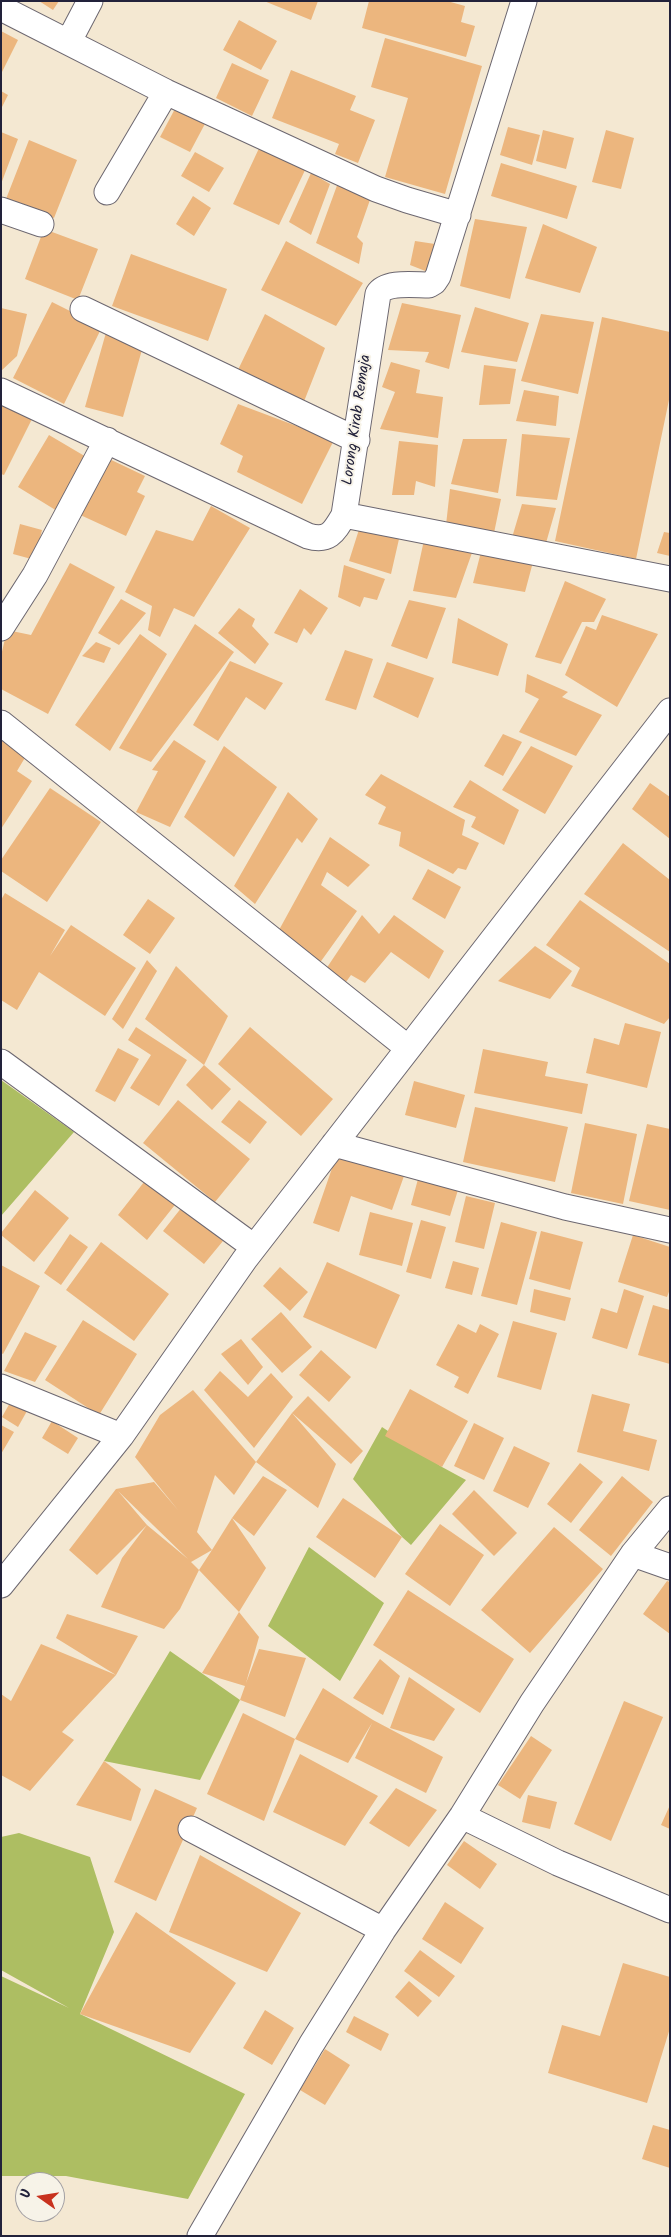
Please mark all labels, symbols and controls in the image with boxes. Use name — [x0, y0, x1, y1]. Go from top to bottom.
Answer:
street label: Lorong Kirab Remaja — [340, 354, 376, 486]
north arrow — [15, 2172, 65, 2222]
text: U — [15, 2187, 38, 2200]

